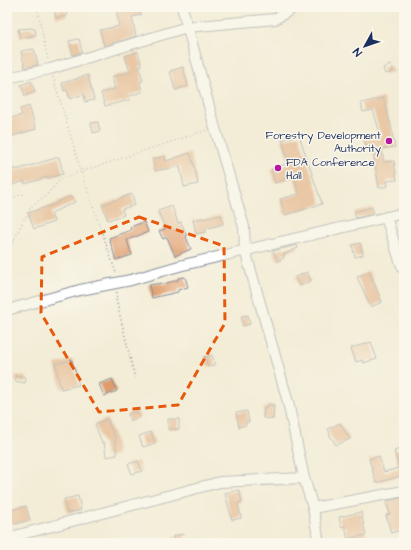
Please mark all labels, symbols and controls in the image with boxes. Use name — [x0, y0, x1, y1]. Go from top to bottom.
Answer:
north arrow — [345, 26, 385, 66]
text: N — [350, 45, 366, 60]
place label: Forestry Development Authority — [265, 128, 382, 157]
marker: Forestry Development Authority — [384, 136, 394, 146]
place label: FDA Conference Hall — [286, 155, 375, 183]
marker: FDA Conference Hall — [273, 163, 283, 173]

